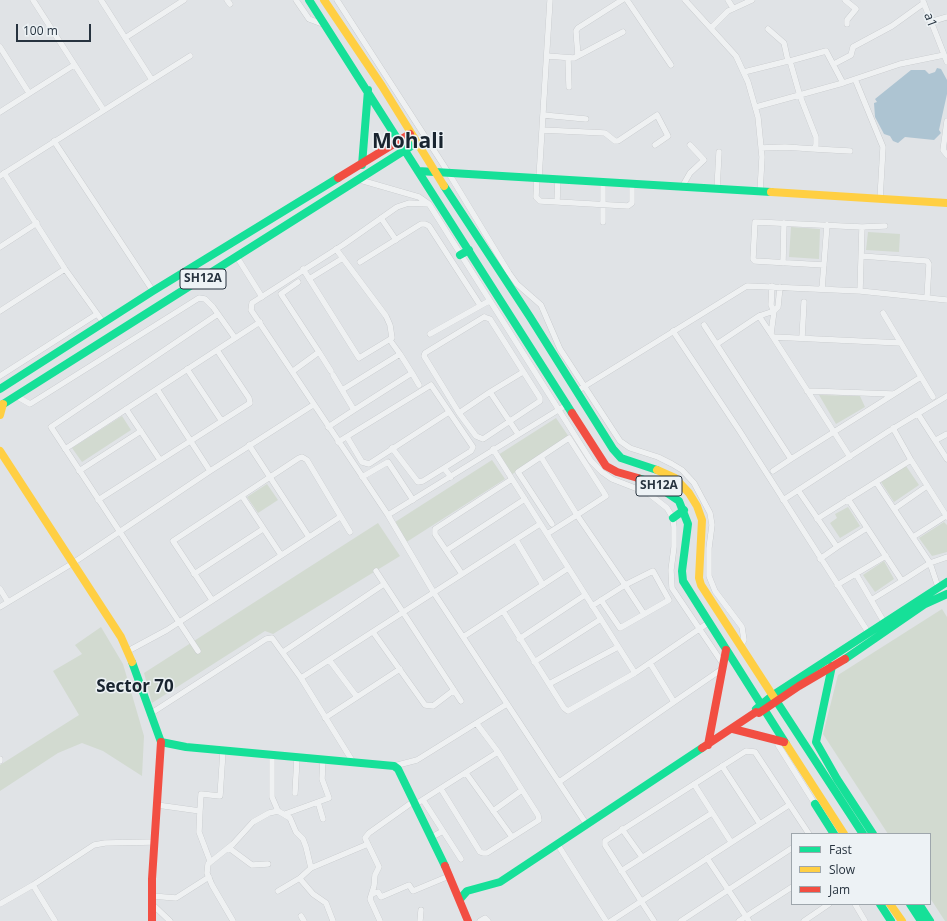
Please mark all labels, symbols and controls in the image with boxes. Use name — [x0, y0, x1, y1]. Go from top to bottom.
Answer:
street label: a1 — [920, 10, 940, 30]
scale bar — [18, 16, 93, 42]
text: 100 m — [23, 22, 58, 39]
district label: Mohali — [372, 129, 444, 155]
road number: SH12A — [180, 269, 226, 289]
road number: SH12A — [636, 476, 682, 496]
district label: Sector 70 — [96, 677, 174, 697]
legend — [791, 833, 931, 905]
text: Fast — [829, 841, 852, 858]
text: Slow — [829, 861, 855, 878]
text: Jam — [829, 881, 850, 898]

